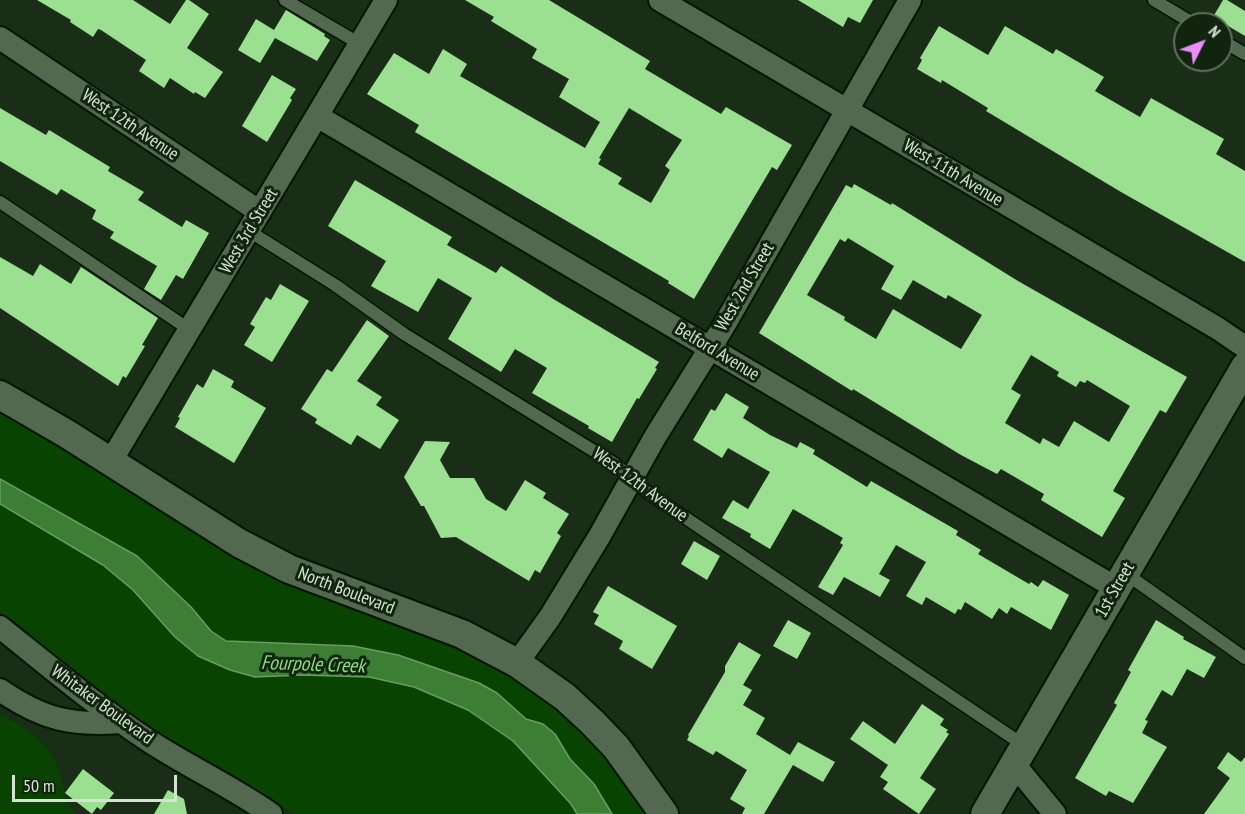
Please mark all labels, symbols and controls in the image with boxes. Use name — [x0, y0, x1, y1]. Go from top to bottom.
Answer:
north arrow — [1173, 12, 1233, 72]
text: N — [1205, 21, 1225, 41]
street label: West 12th Avenue — [77, 85, 183, 165]
street label: West 11th Avenue — [899, 135, 1007, 211]
street label: West 3rd Street — [215, 184, 283, 278]
street label: West 2nd Street — [711, 239, 779, 335]
street label: Belford Avenue — [671, 318, 763, 386]
street label: West 12th Avenue — [588, 443, 692, 527]
street label: 1st Street — [1091, 559, 1139, 621]
street label: North Boulevard — [295, 563, 397, 619]
water label: Fourpole Creek — [261, 651, 365, 679]
street label: Whitaker Boulevard — [47, 661, 157, 749]
scale bar — [15, 763, 180, 801]
text: 50 m — [23, 774, 55, 797]

